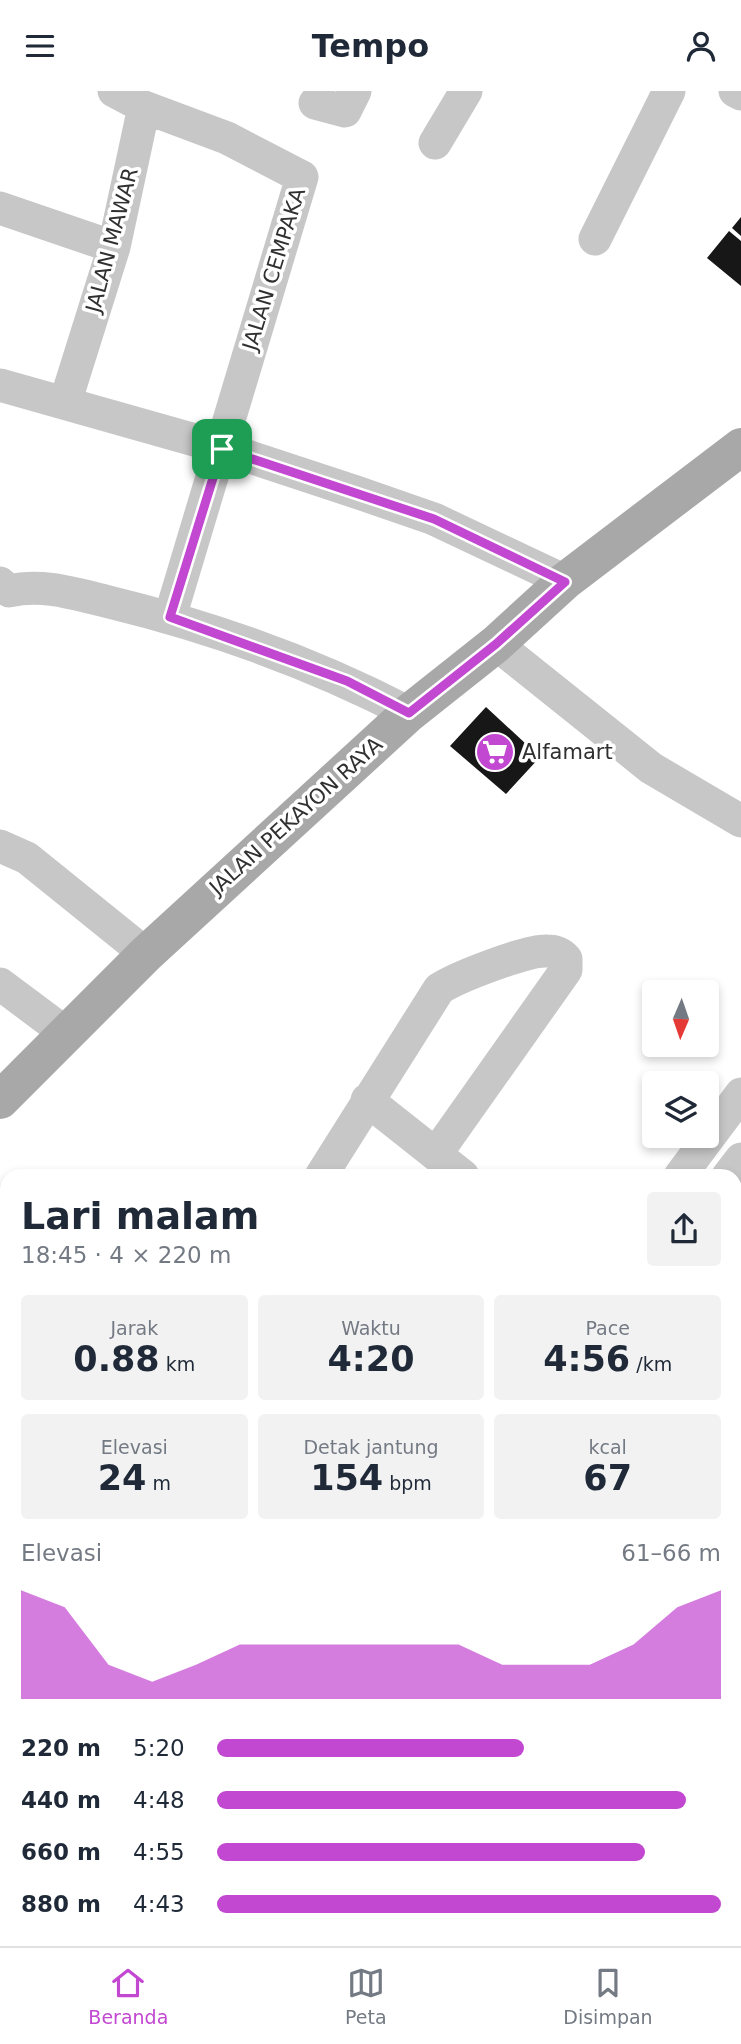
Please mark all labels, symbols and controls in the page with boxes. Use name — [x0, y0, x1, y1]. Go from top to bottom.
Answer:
icon: menu — [21, 27, 59, 65]
text: Tempo — [312, 27, 429, 65]
icon: person — [682, 27, 720, 65]
street label: JALAN MAWAR — [81, 165, 143, 317]
street label: JALAN CEMPAKA — [237, 184, 310, 355]
pin — [192, 419, 252, 479]
icon: arrive — [203, 430, 241, 468]
supermarket icon: Alfamart — [474, 731, 516, 773]
street label: JALAN PEKAYON RAYA — [203, 732, 388, 901]
place label: Alfamart — [522, 740, 613, 764]
north arrow — [642, 980, 719, 1057]
map controls — [642, 980, 719, 1148]
button: layers — [642, 1071, 719, 1148]
button: share — [647, 1192, 721, 1266]
text: Lari malam — [21, 1194, 259, 1238]
text: 18:45 · 4 × 220 m — [21, 1242, 231, 1268]
text: Jarak — [110, 1317, 158, 1339]
text: Waktu — [341, 1317, 401, 1339]
text: Pace — [585, 1317, 630, 1339]
text: 0.88 — [73, 1339, 160, 1379]
text: 4:20 — [327, 1339, 415, 1379]
text: 4:56 — [543, 1339, 630, 1379]
text: km — [160, 1353, 195, 1375]
text: /km — [630, 1353, 672, 1375]
text: Elevasi — [101, 1436, 168, 1458]
text: Detak jantung — [303, 1436, 439, 1458]
text: kcal — [588, 1436, 627, 1458]
text: 24 — [98, 1458, 146, 1498]
text: 154 — [310, 1458, 383, 1498]
text: 67 — [583, 1458, 632, 1498]
text: m — [146, 1472, 171, 1494]
text: bpm — [383, 1472, 432, 1494]
text: Elevasi — [21, 1540, 102, 1566]
text: 61–66 m — [621, 1540, 721, 1566]
text: 220 m — [21, 1735, 101, 1761]
text: 5:20 — [133, 1735, 185, 1761]
text: 440 m — [21, 1787, 101, 1813]
text: 4:48 — [133, 1787, 185, 1813]
text: 660 m — [21, 1839, 101, 1865]
text: 4:55 — [133, 1839, 185, 1865]
text: 880 m — [21, 1891, 101, 1917]
text: 4:43 — [133, 1891, 185, 1917]
tab: Beranda — [88, 1964, 168, 2028]
tab: Peta — [345, 1964, 387, 2028]
tab: Disimpan — [563, 1964, 653, 2028]

